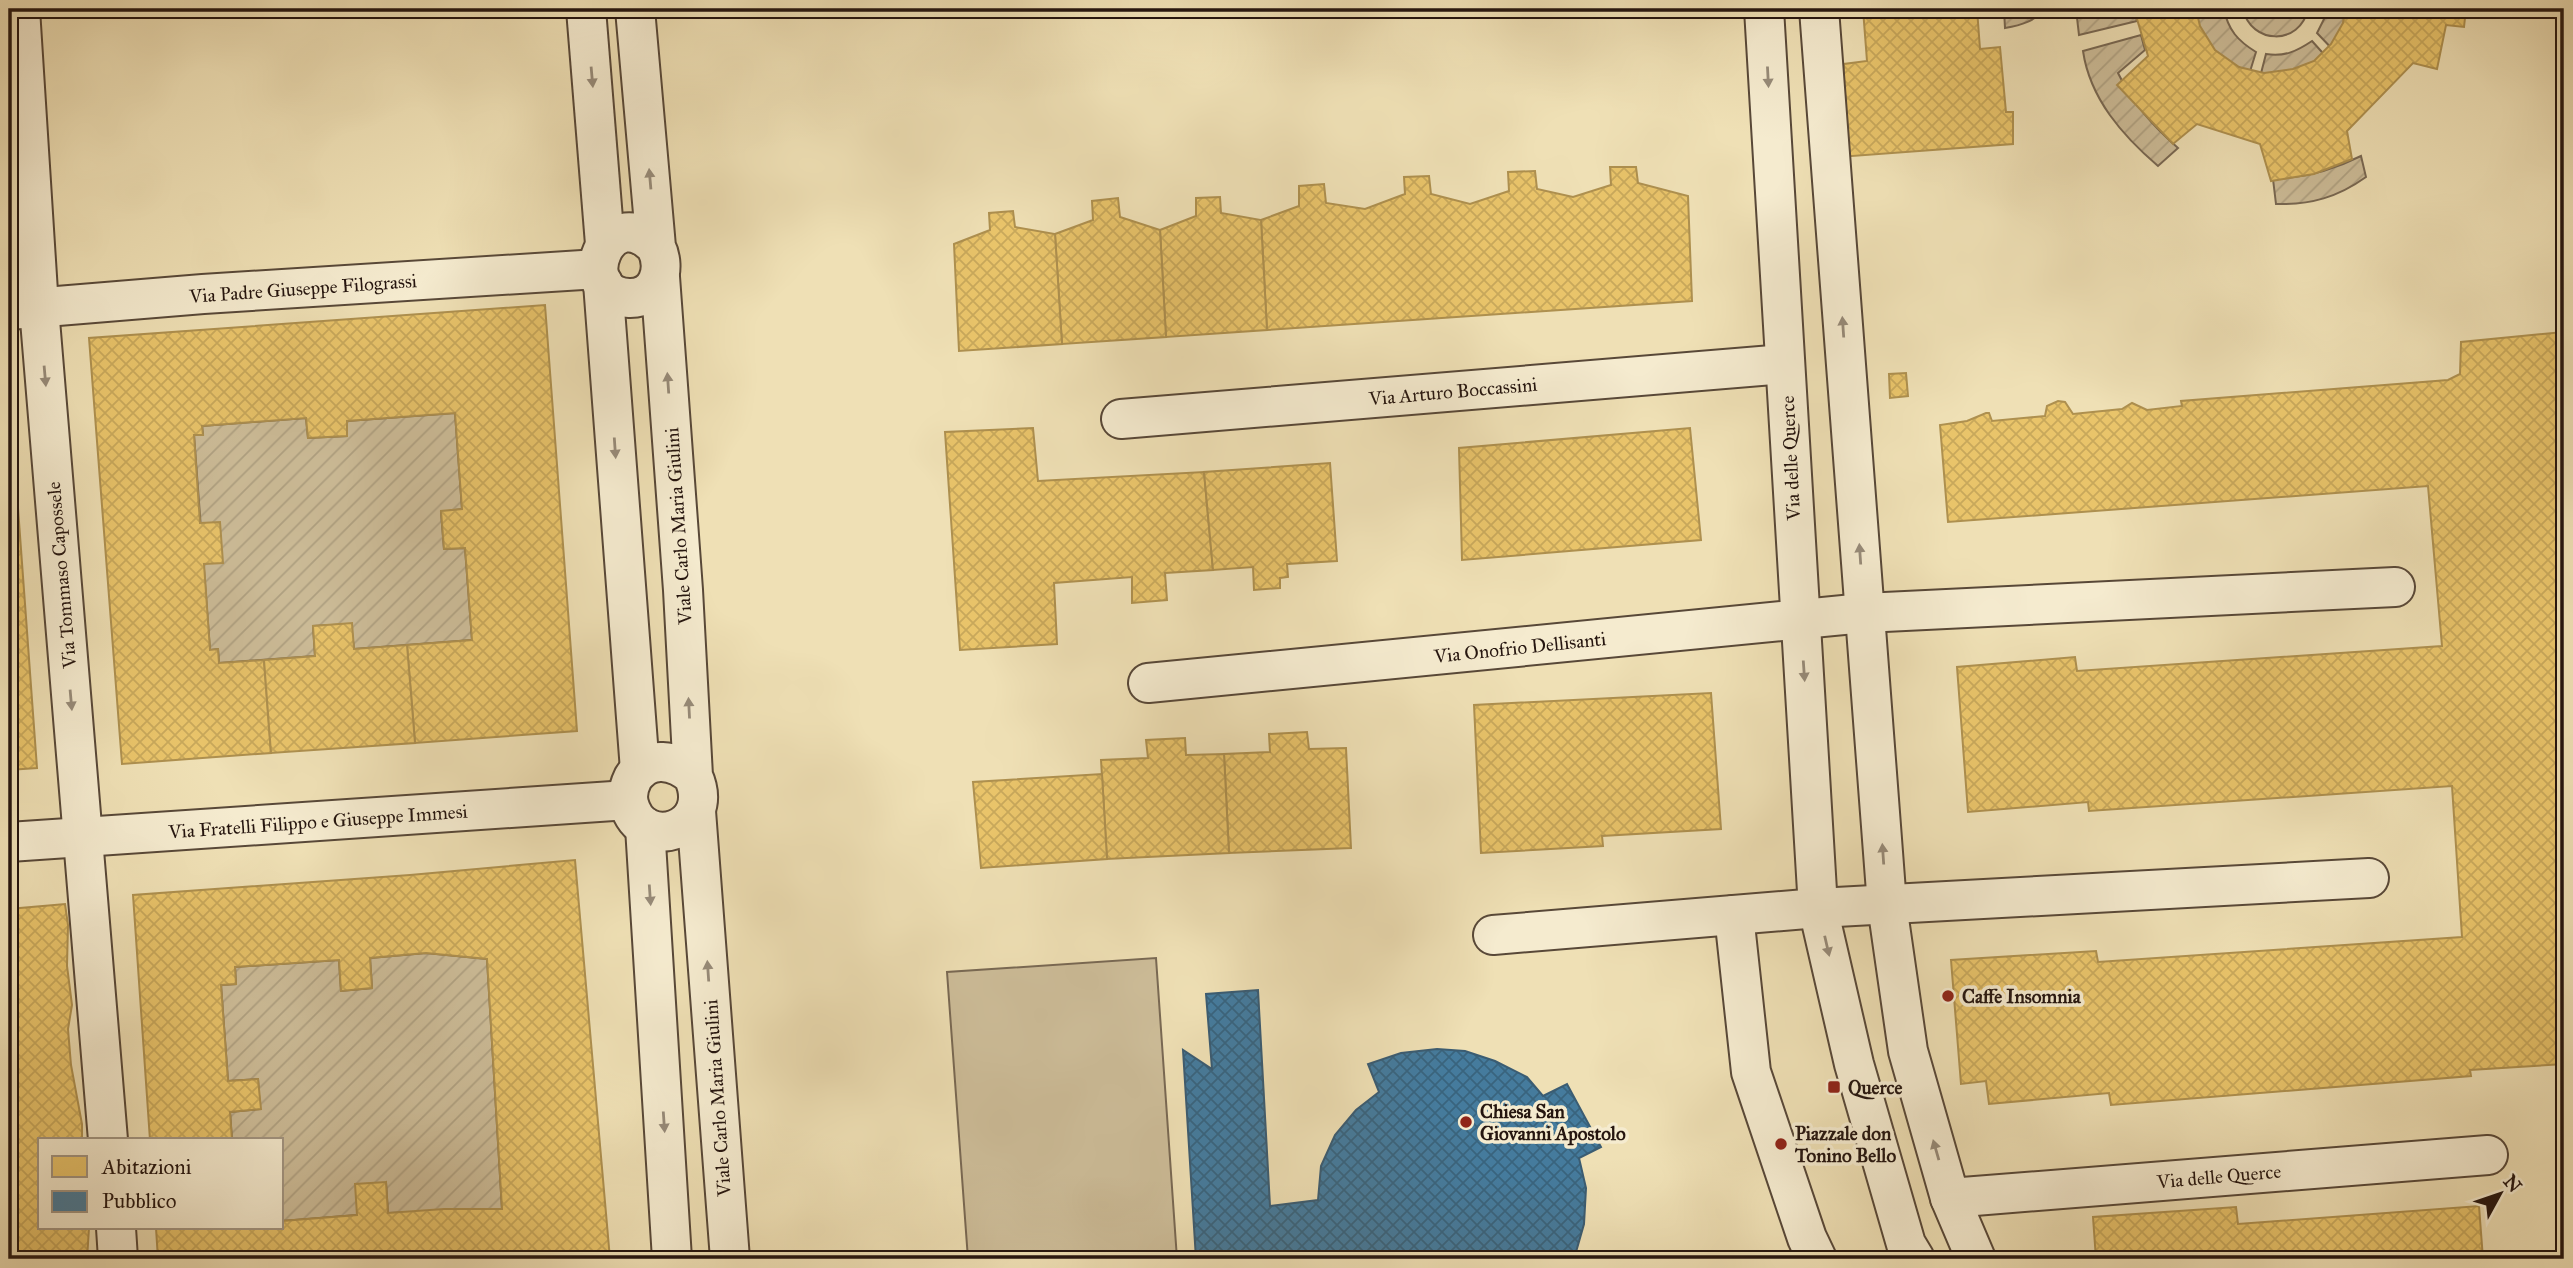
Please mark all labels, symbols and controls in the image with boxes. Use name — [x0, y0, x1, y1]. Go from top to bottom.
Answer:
one-way arrow — [586, 66, 597, 88]
one-way arrow — [1762, 66, 1773, 88]
one-way arrow — [644, 168, 655, 190]
street label: Via Padre Giuseppe Filograssi — [187, 269, 418, 309]
one-way arrow — [1837, 316, 1848, 338]
one-way arrow — [40, 365, 51, 387]
one-way arrow — [662, 372, 673, 394]
street label: Via Arturo Boccassini — [1367, 373, 1538, 410]
street label: Via delle Querce — [1776, 395, 1805, 522]
street label: Viale Carlo Maria Giulini — [660, 427, 697, 626]
one-way arrow — [610, 438, 621, 460]
street label: Via Tommaso Capossele — [42, 481, 81, 670]
one-way arrow — [1854, 543, 1865, 565]
street label: Via Onofrio Dellisanti — [1432, 627, 1607, 668]
one-way arrow — [1799, 660, 1810, 682]
one-way arrow — [66, 690, 77, 712]
one-way arrow — [684, 697, 695, 719]
street label: Via Fratelli Filippo e Giuseppe Immesi — [167, 800, 468, 843]
one-way arrow — [1877, 843, 1888, 865]
one-way arrow — [644, 885, 655, 907]
one-way arrow — [1822, 935, 1833, 957]
one-way arrow — [702, 960, 713, 982]
place label: Caffe Insomnia — [1962, 985, 2082, 1008]
marker: Caffe Insomnia — [1940, 988, 1956, 1004]
street label: Viale Carlo Maria Giulini — [699, 999, 736, 1198]
place label: Querce — [1848, 1076, 1903, 1100]
marker: Querce — [1826, 1079, 1842, 1095]
place label: Chiesa San Giovanni Apostolo — [1480, 1100, 1626, 1146]
one-way arrow — [659, 1112, 670, 1134]
marker: Chiesa San Giovanni Apostolo — [1458, 1114, 1474, 1130]
place label: Piazzale don Tonino Bello — [1794, 1122, 1896, 1167]
marker: Piazzale don Tonino Bello — [1773, 1136, 1789, 1152]
legend — [38, 1138, 284, 1230]
one-way arrow — [1930, 1139, 1940, 1160]
text: Abitazioni — [101, 1154, 192, 1180]
street label: Via delle Querce — [2155, 1160, 2282, 1193]
north arrow — [2464, 1160, 2534, 1230]
text: N — [2499, 1170, 2527, 1197]
text: Pubblico — [102, 1188, 177, 1214]

